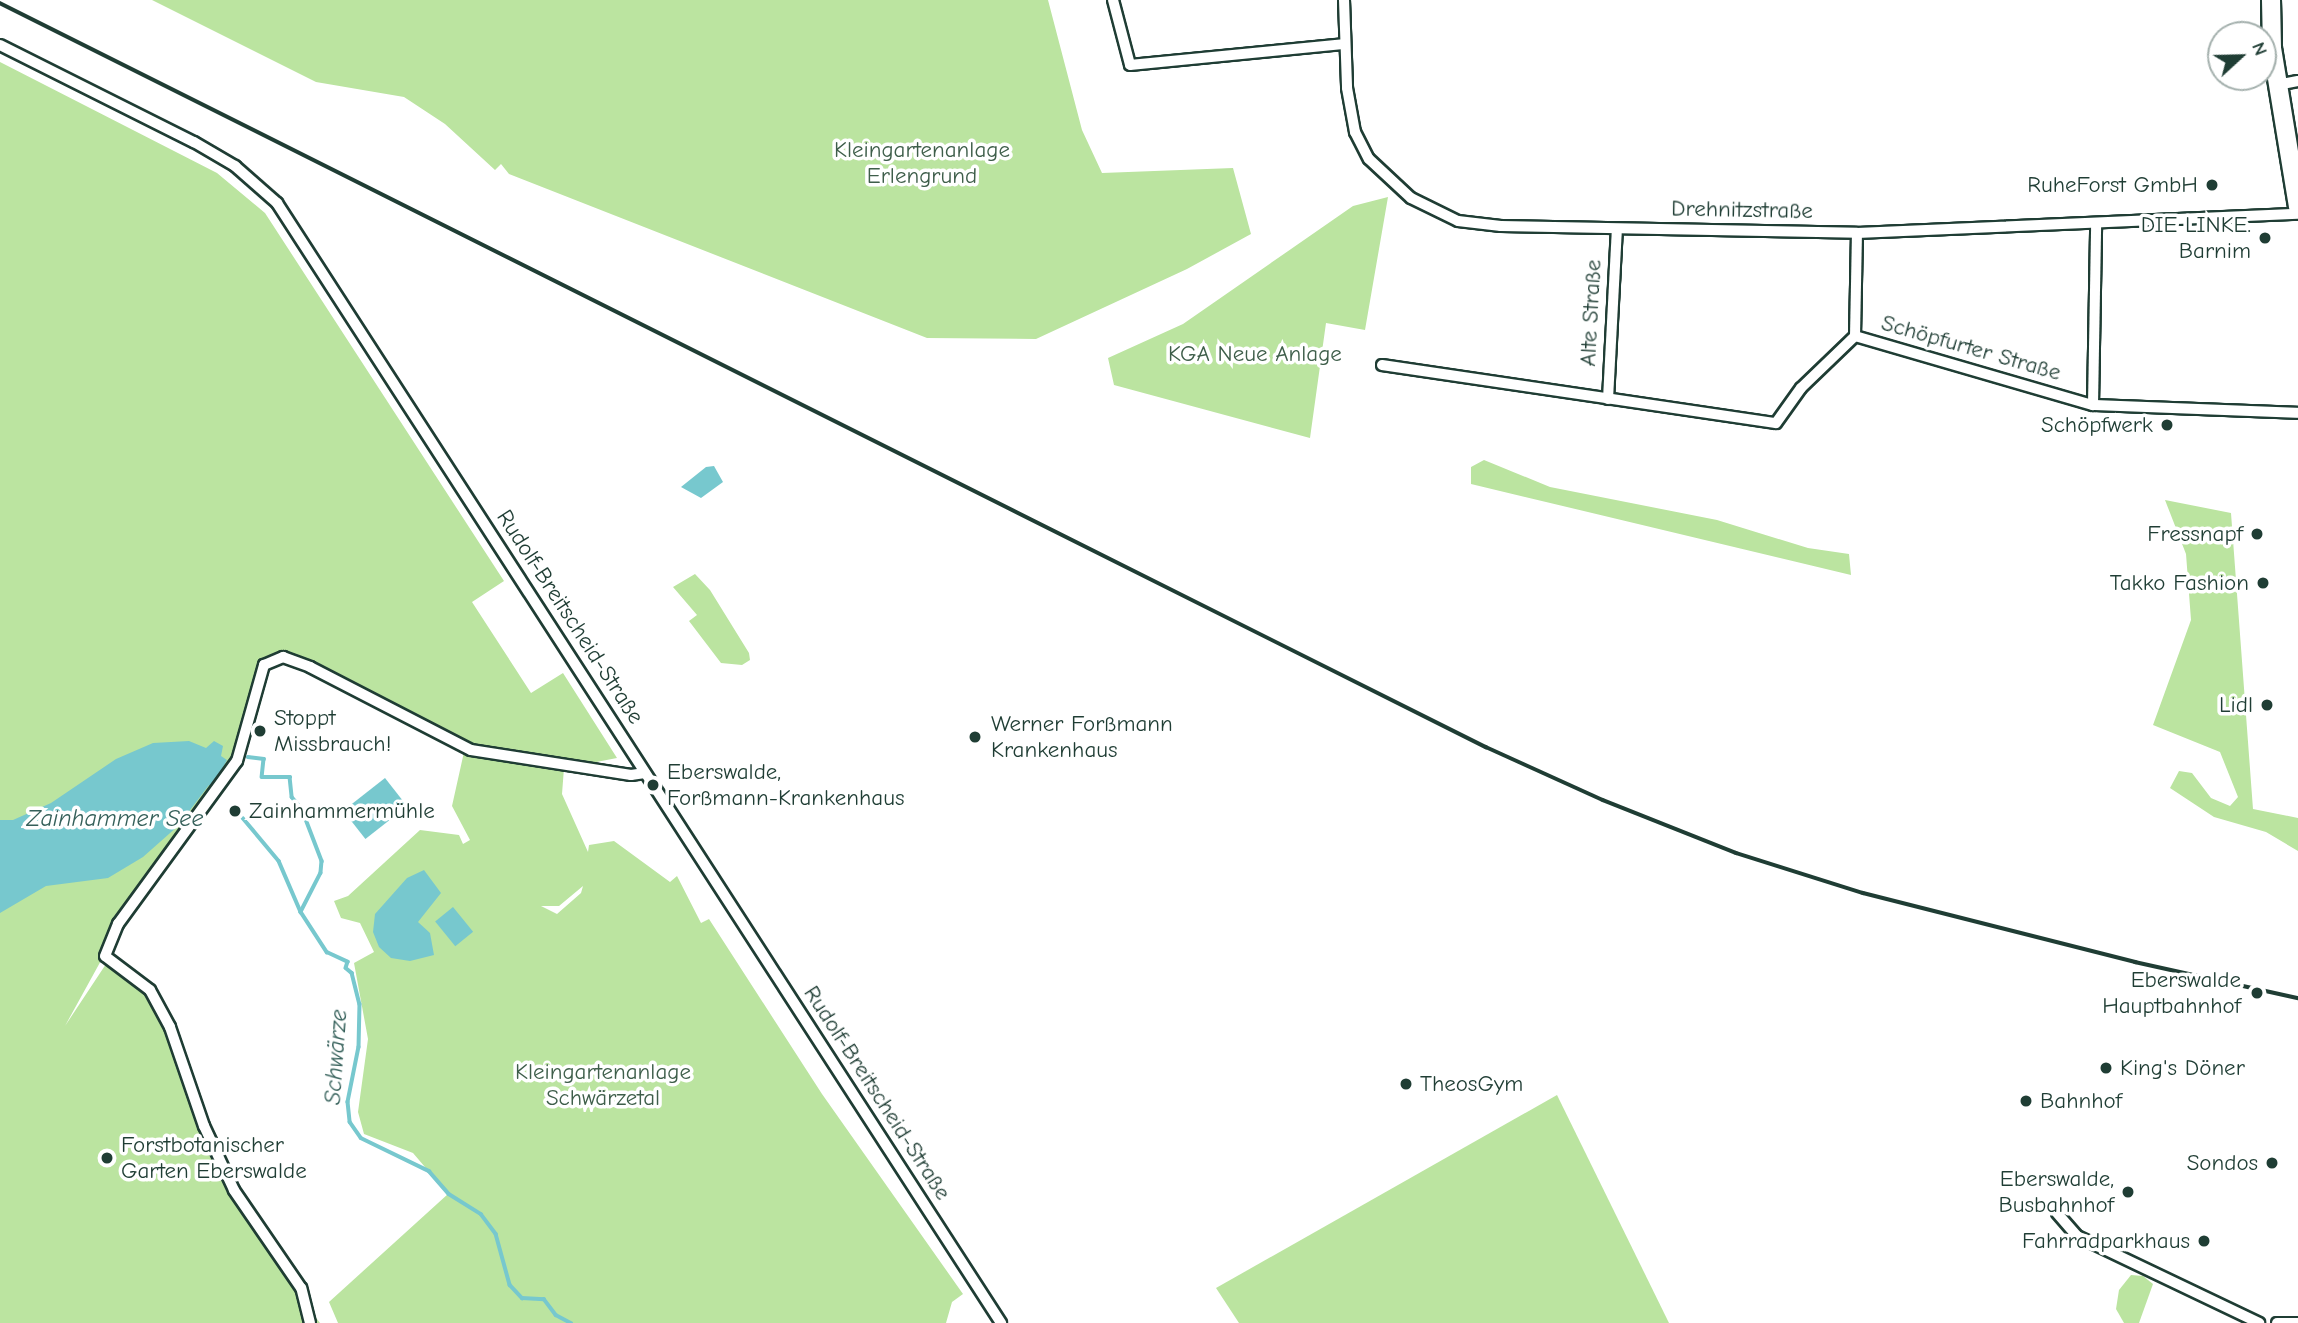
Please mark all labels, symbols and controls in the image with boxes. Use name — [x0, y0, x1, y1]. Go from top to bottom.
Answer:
north arrow — [2207, 21, 2277, 91]
text: N — [2247, 39, 2272, 59]
park label: Kleingartenanlage Erlengrund — [834, 136, 1010, 190]
place label: RuheForst GmbH — [2027, 171, 2198, 199]
marker: RuheForst GmbH — [2204, 177, 2220, 193]
street label: Drehnitzstraße — [1671, 195, 1813, 225]
place label: DIE LINKE. Barnim — [2141, 211, 2251, 265]
marker: DIE LINKE. Barnim — [2257, 230, 2273, 246]
street label: Alte Straße — [1574, 259, 1608, 367]
street label: Schöpfurter Straße — [1878, 309, 2064, 387]
park label: KGA Neue Anlage — [1168, 340, 1342, 368]
place label: Schöpfwerk — [2041, 411, 2153, 439]
marker: Schöpfwerk — [2159, 417, 2175, 433]
street label: Rudolf-Breitscheid-Straße — [490, 505, 650, 729]
place label: Fressnapf — [2147, 520, 2243, 548]
marker: Fressnapf — [2249, 526, 2265, 542]
place label: Takko Fashion — [2110, 569, 2249, 597]
marker: Takko Fashion — [2255, 575, 2271, 591]
place label: Lidl — [2219, 691, 2253, 719]
marker: Lidl — [2259, 697, 2275, 713]
place label: Stoppt Missbrauch! — [274, 704, 391, 758]
place label: Werner Forßmann Krankenhaus — [991, 710, 1173, 764]
marker: Stoppt Missbrauch! — [252, 723, 268, 739]
marker: Werner Forßmann Krankenhaus — [965, 727, 985, 747]
place label: Eberswalde, Forßmann-Krankenhaus — [667, 758, 904, 812]
marker: Eberswalde, Forßmann-Krankenhaus — [645, 777, 661, 793]
place label: Zainhammermühle — [249, 797, 435, 825]
marker: Zainhammermühle — [227, 803, 243, 819]
water label: Zainhammer See — [27, 805, 203, 833]
place label: Eberswalde Hauptbahnhof — [2102, 966, 2241, 1020]
street label: Rudolf-Breitscheid-Straße — [797, 981, 957, 1205]
marker: Eberswalde Hauptbahnhof — [2247, 983, 2267, 1003]
water label: Schwärze — [318, 1008, 354, 1106]
place label: King's Döner — [2120, 1054, 2245, 1082]
park label: Kleingartenanlage Schwärzetal — [515, 1058, 691, 1112]
marker: King's Döner — [2098, 1060, 2114, 1076]
place label: TheosGym — [1420, 1070, 1523, 1098]
marker: TheosGym — [1398, 1076, 1414, 1092]
place label: Bahnhof — [2040, 1087, 2122, 1115]
marker: Bahnhof — [2018, 1093, 2034, 1109]
place label: Forstbotanischer Garten Eberswalde — [121, 1131, 307, 1185]
place label: Sondos — [2187, 1149, 2258, 1177]
marker: Forstbotanischer Garten Eberswalde — [99, 1150, 115, 1166]
marker: Sondos — [2264, 1155, 2280, 1171]
place label: Eberswalde, Busbahnhof — [1998, 1165, 2114, 1219]
marker: Eberswalde, Busbahnhof — [2120, 1184, 2136, 1200]
place label: Fahrradparkhaus — [2022, 1227, 2190, 1255]
marker: Fahrradparkhaus — [2196, 1233, 2212, 1249]

